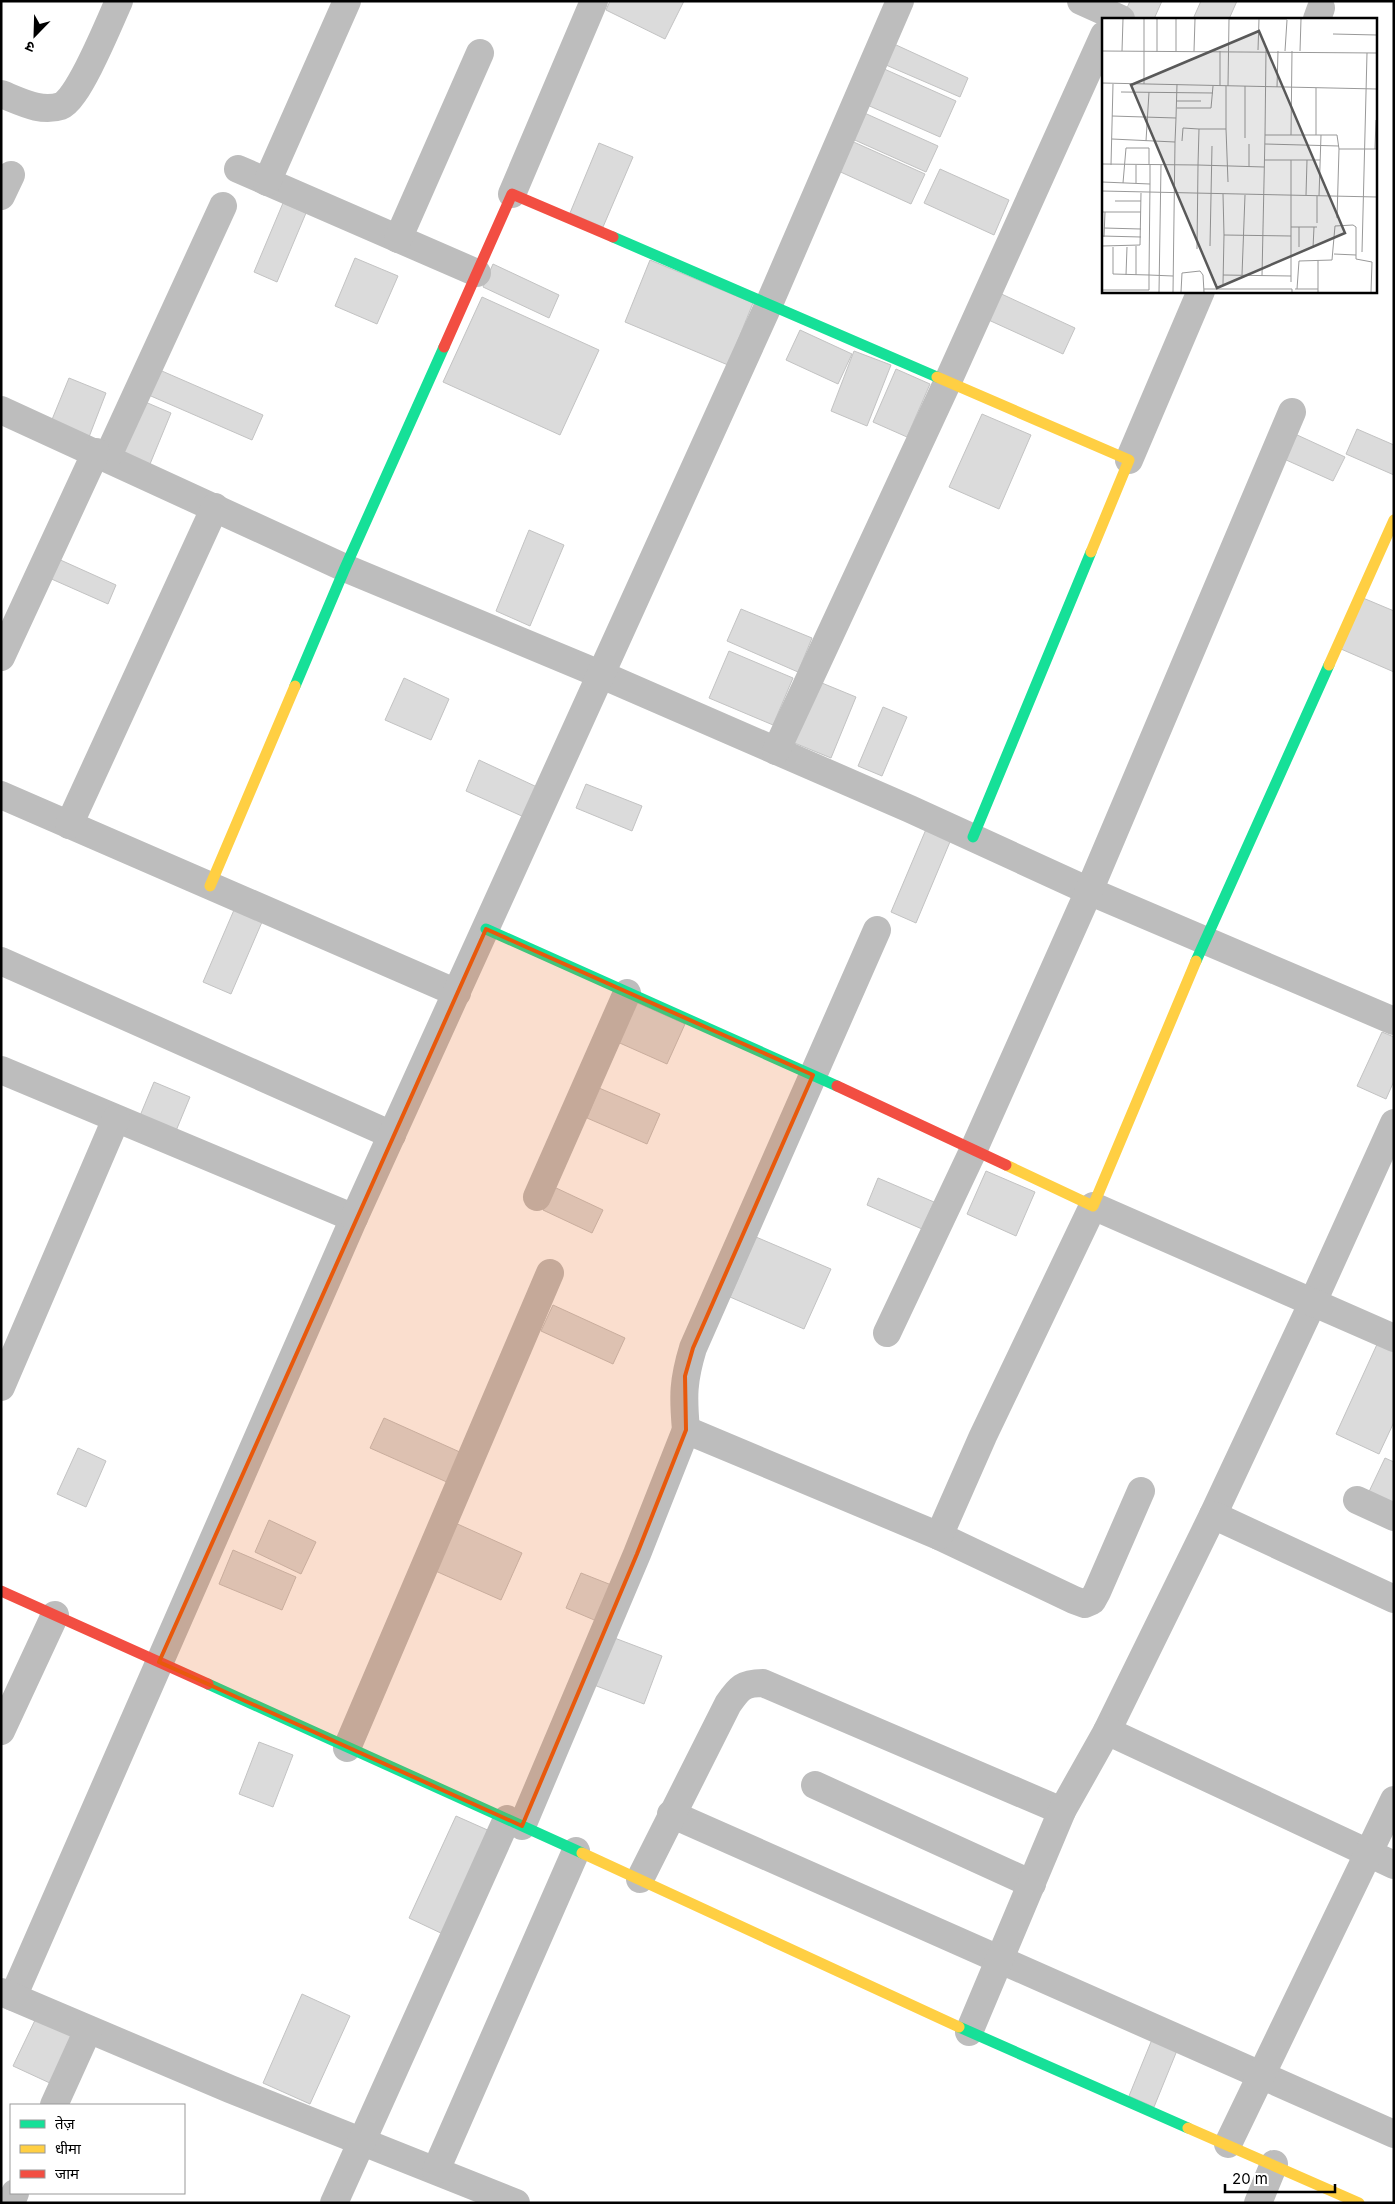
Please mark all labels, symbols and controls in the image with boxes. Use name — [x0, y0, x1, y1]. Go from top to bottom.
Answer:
north arrow — [10, 10, 60, 60]
inset map — [1102, 18, 1378, 292]
text: उ — [22, 38, 37, 57]
legend — [10, 2104, 185, 2194]
text: तेज़ — [55, 2114, 76, 2133]
text: धीमा — [55, 2139, 82, 2158]
scale bar — [1225, 2162, 1335, 2194]
text: जाम — [55, 2164, 80, 2183]
text: 20 m — [1232, 2169, 1268, 2188]

